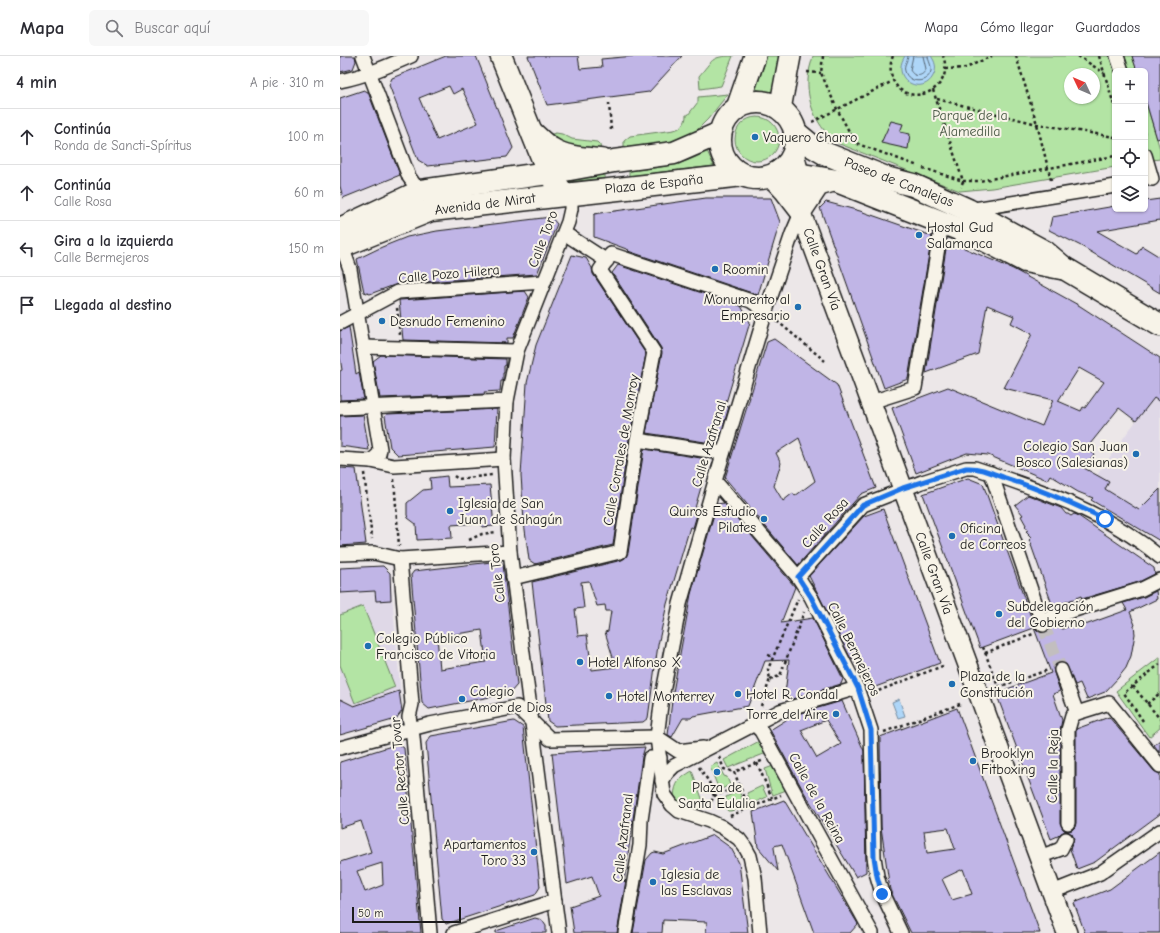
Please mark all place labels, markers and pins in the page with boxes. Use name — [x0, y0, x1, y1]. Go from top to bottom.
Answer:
place label: Vaquero Charro — [763, 129, 857, 146]
marker: Vaquero Charro — [750, 132, 760, 142]
place label: Hostal Gud Salamanca — [927, 219, 993, 252]
marker: Hostal Gud Salamanca — [914, 230, 924, 240]
place label: Roomin — [723, 261, 769, 278]
marker: Roomin — [710, 264, 720, 274]
place label: Monumento al Empresario — [704, 291, 790, 324]
marker: Monumento al Empresario — [793, 302, 803, 312]
place label: Desnudo Femenino — [390, 313, 505, 330]
marker: Desnudo Femenino — [377, 316, 387, 326]
place label: Colegio San Juan Bosco (Salesianas) — [1016, 438, 1128, 471]
marker: Colegio San Juan Bosco (Salesianas) — [1131, 449, 1141, 459]
place label: Iglesia de San Juan de Sahagún — [458, 495, 562, 528]
place label: Quiros Estudio Pilates — [669, 503, 756, 536]
marker: Iglesia de San Juan de Sahagún — [445, 506, 455, 516]
marker: Quiros Estudio Pilates — [759, 514, 769, 524]
place label: Oficina de Correos — [960, 520, 1026, 553]
marker: Oficina de Correos — [947, 531, 957, 541]
place label: Subdelegación del Gobierno — [1007, 598, 1094, 631]
marker: Subdelegación del Gobierno — [994, 609, 1004, 619]
place label: Colegio Público Francisco de Vitoria — [376, 630, 496, 663]
marker: Colegio Público Francisco de Vitoria — [363, 641, 373, 651]
place label: Hotel Alfonso X — [588, 654, 681, 671]
marker: Hotel Alfonso X — [575, 657, 585, 667]
place label: Plaza de la Constitución — [960, 668, 1033, 701]
marker: Plaza de la Constitución — [947, 679, 957, 689]
place label: Colegio Amor de Dios — [470, 683, 552, 716]
place label: Hotel R. Condal — [746, 686, 838, 703]
place label: Hotel Monterrey — [617, 688, 715, 705]
marker: Hotel R. Condal — [733, 689, 743, 699]
marker: Hotel Monterrey — [604, 691, 614, 701]
marker: Colegio Amor de Dios — [457, 694, 467, 704]
place label: Torre del Aire — [746, 706, 828, 723]
marker: Torre del Aire — [831, 709, 841, 719]
place label: Brooklyn Fitboxing — [981, 745, 1036, 778]
marker: Brooklyn Fitboxing — [968, 756, 978, 766]
marker: Plaza de Santa Eulalia — [712, 767, 722, 777]
place label: Plaza de Santa Eulalia — [678, 779, 756, 812]
place label: Apartamentos Toro 33 — [444, 836, 526, 869]
marker: Apartamentos Toro 33 — [529, 847, 539, 857]
place label: Iglesia de las Esclavas — [661, 866, 732, 899]
marker: Iglesia de las Esclavas — [648, 877, 658, 887]

